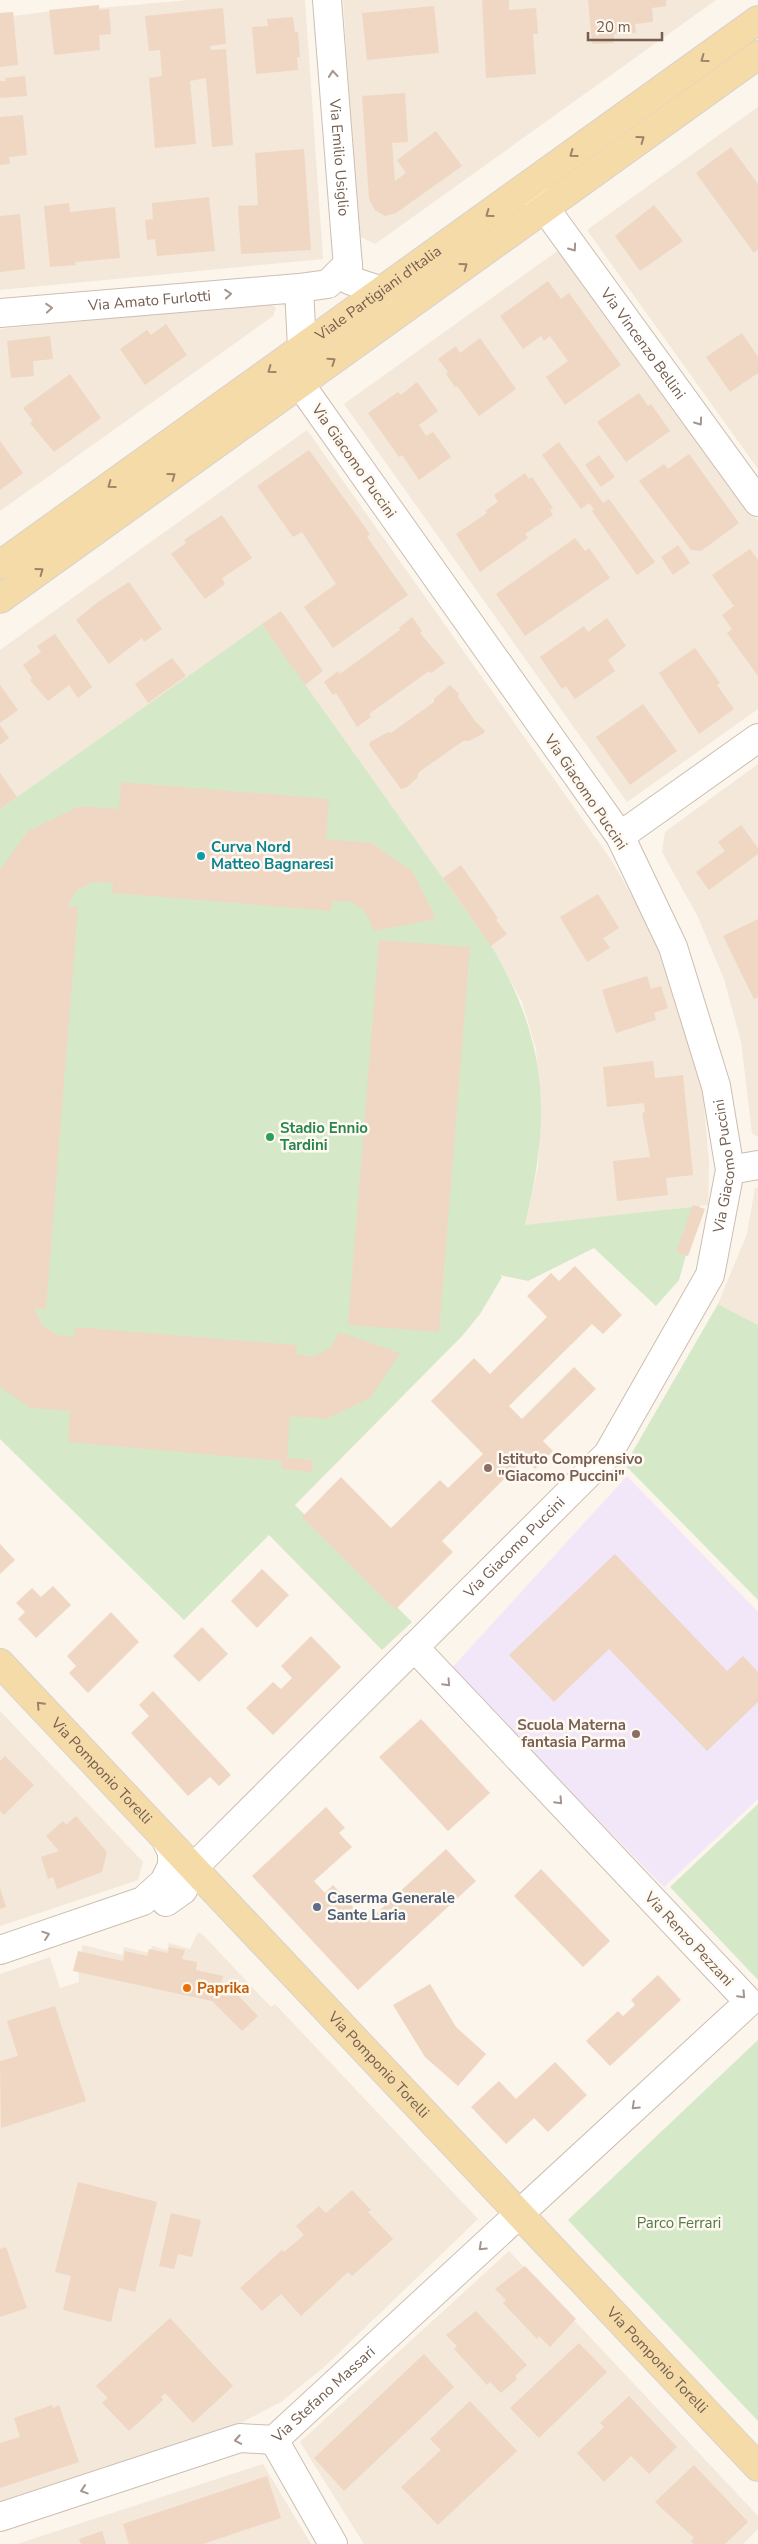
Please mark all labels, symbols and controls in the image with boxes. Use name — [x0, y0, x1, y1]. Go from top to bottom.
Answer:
scale bar — [588, 10, 662, 42]
text: 20 m — [596, 17, 631, 37]
one-way arrow — [700, 53, 710, 62]
one-way arrow — [328, 69, 339, 77]
street label: Via Emilio Usiglio — [325, 97, 354, 217]
one-way arrow — [635, 136, 645, 145]
one-way arrow — [569, 148, 579, 157]
one-way arrow — [485, 208, 495, 217]
street label: Viale Partigiani d'Italia — [311, 241, 445, 346]
one-way arrow — [567, 242, 576, 252]
one-way arrow — [458, 263, 468, 272]
street label: Via Vincenzo Bellini — [595, 283, 690, 403]
street label: Via Amato Furlotti — [86, 285, 212, 316]
one-way arrow — [224, 288, 232, 299]
one-way arrow — [45, 303, 53, 314]
one-way arrow — [326, 358, 336, 367]
one-way arrow — [267, 364, 277, 373]
street label: Via Giacomo Puccini — [306, 399, 401, 522]
one-way arrow — [694, 416, 702, 425]
one-way arrow — [166, 473, 176, 482]
one-way arrow — [108, 480, 117, 488]
one-way arrow — [34, 568, 43, 576]
street label: Via Giacomo Puccini — [539, 730, 632, 854]
place label: Curva Nord Matteo Bagnaresi — [211, 837, 334, 874]
marker: Curva Nord Matteo Bagnaresi — [195, 850, 207, 862]
street label: Via Giacomo Puccini — [708, 1098, 740, 1235]
place label: Stadio Ennio Tardini — [280, 1118, 368, 1155]
marker: Stadio Ennio Tardini — [264, 1131, 276, 1143]
place label: Istituto Comprensivo "Giacomo Puccini" — [498, 1449, 643, 1486]
marker: Istituto Comprensivo "Giacomo Puccini" — [482, 1462, 494, 1474]
street label: Via Giacomo Puccini — [459, 1493, 569, 1603]
one-way arrow — [441, 1677, 450, 1686]
one-way arrow — [37, 1702, 46, 1711]
street label: Via Pomponio Torelli — [46, 1712, 157, 1828]
place label: Scuola Materna fantasia Parma — [517, 1715, 626, 1752]
marker: Scuola Materna fantasia Parma — [630, 1728, 642, 1740]
one-way arrow — [553, 1795, 562, 1804]
street label: Via Renzo Pezzani — [639, 1887, 738, 1990]
place label: Caserma Generale Sante Laria — [327, 1888, 455, 1925]
marker: Caserma Generale Sante Laria — [311, 1901, 323, 1913]
one-way arrow — [42, 1930, 50, 1940]
place label: Paprika — [197, 1978, 250, 1998]
marker: Paprika — [181, 1982, 193, 1994]
one-way arrow — [736, 1990, 745, 1999]
street label: Via Pomponio Torelli — [323, 2006, 434, 2122]
one-way arrow — [632, 2100, 641, 2109]
park label: Parco Ferrari — [637, 2213, 721, 2233]
one-way arrow — [478, 2241, 487, 2250]
street label: Via Pomponio Torelli — [601, 2302, 712, 2418]
street label: Via Stefano Massari — [267, 2342, 379, 2448]
one-way arrow — [234, 2434, 243, 2444]
one-way arrow — [80, 2484, 89, 2494]

